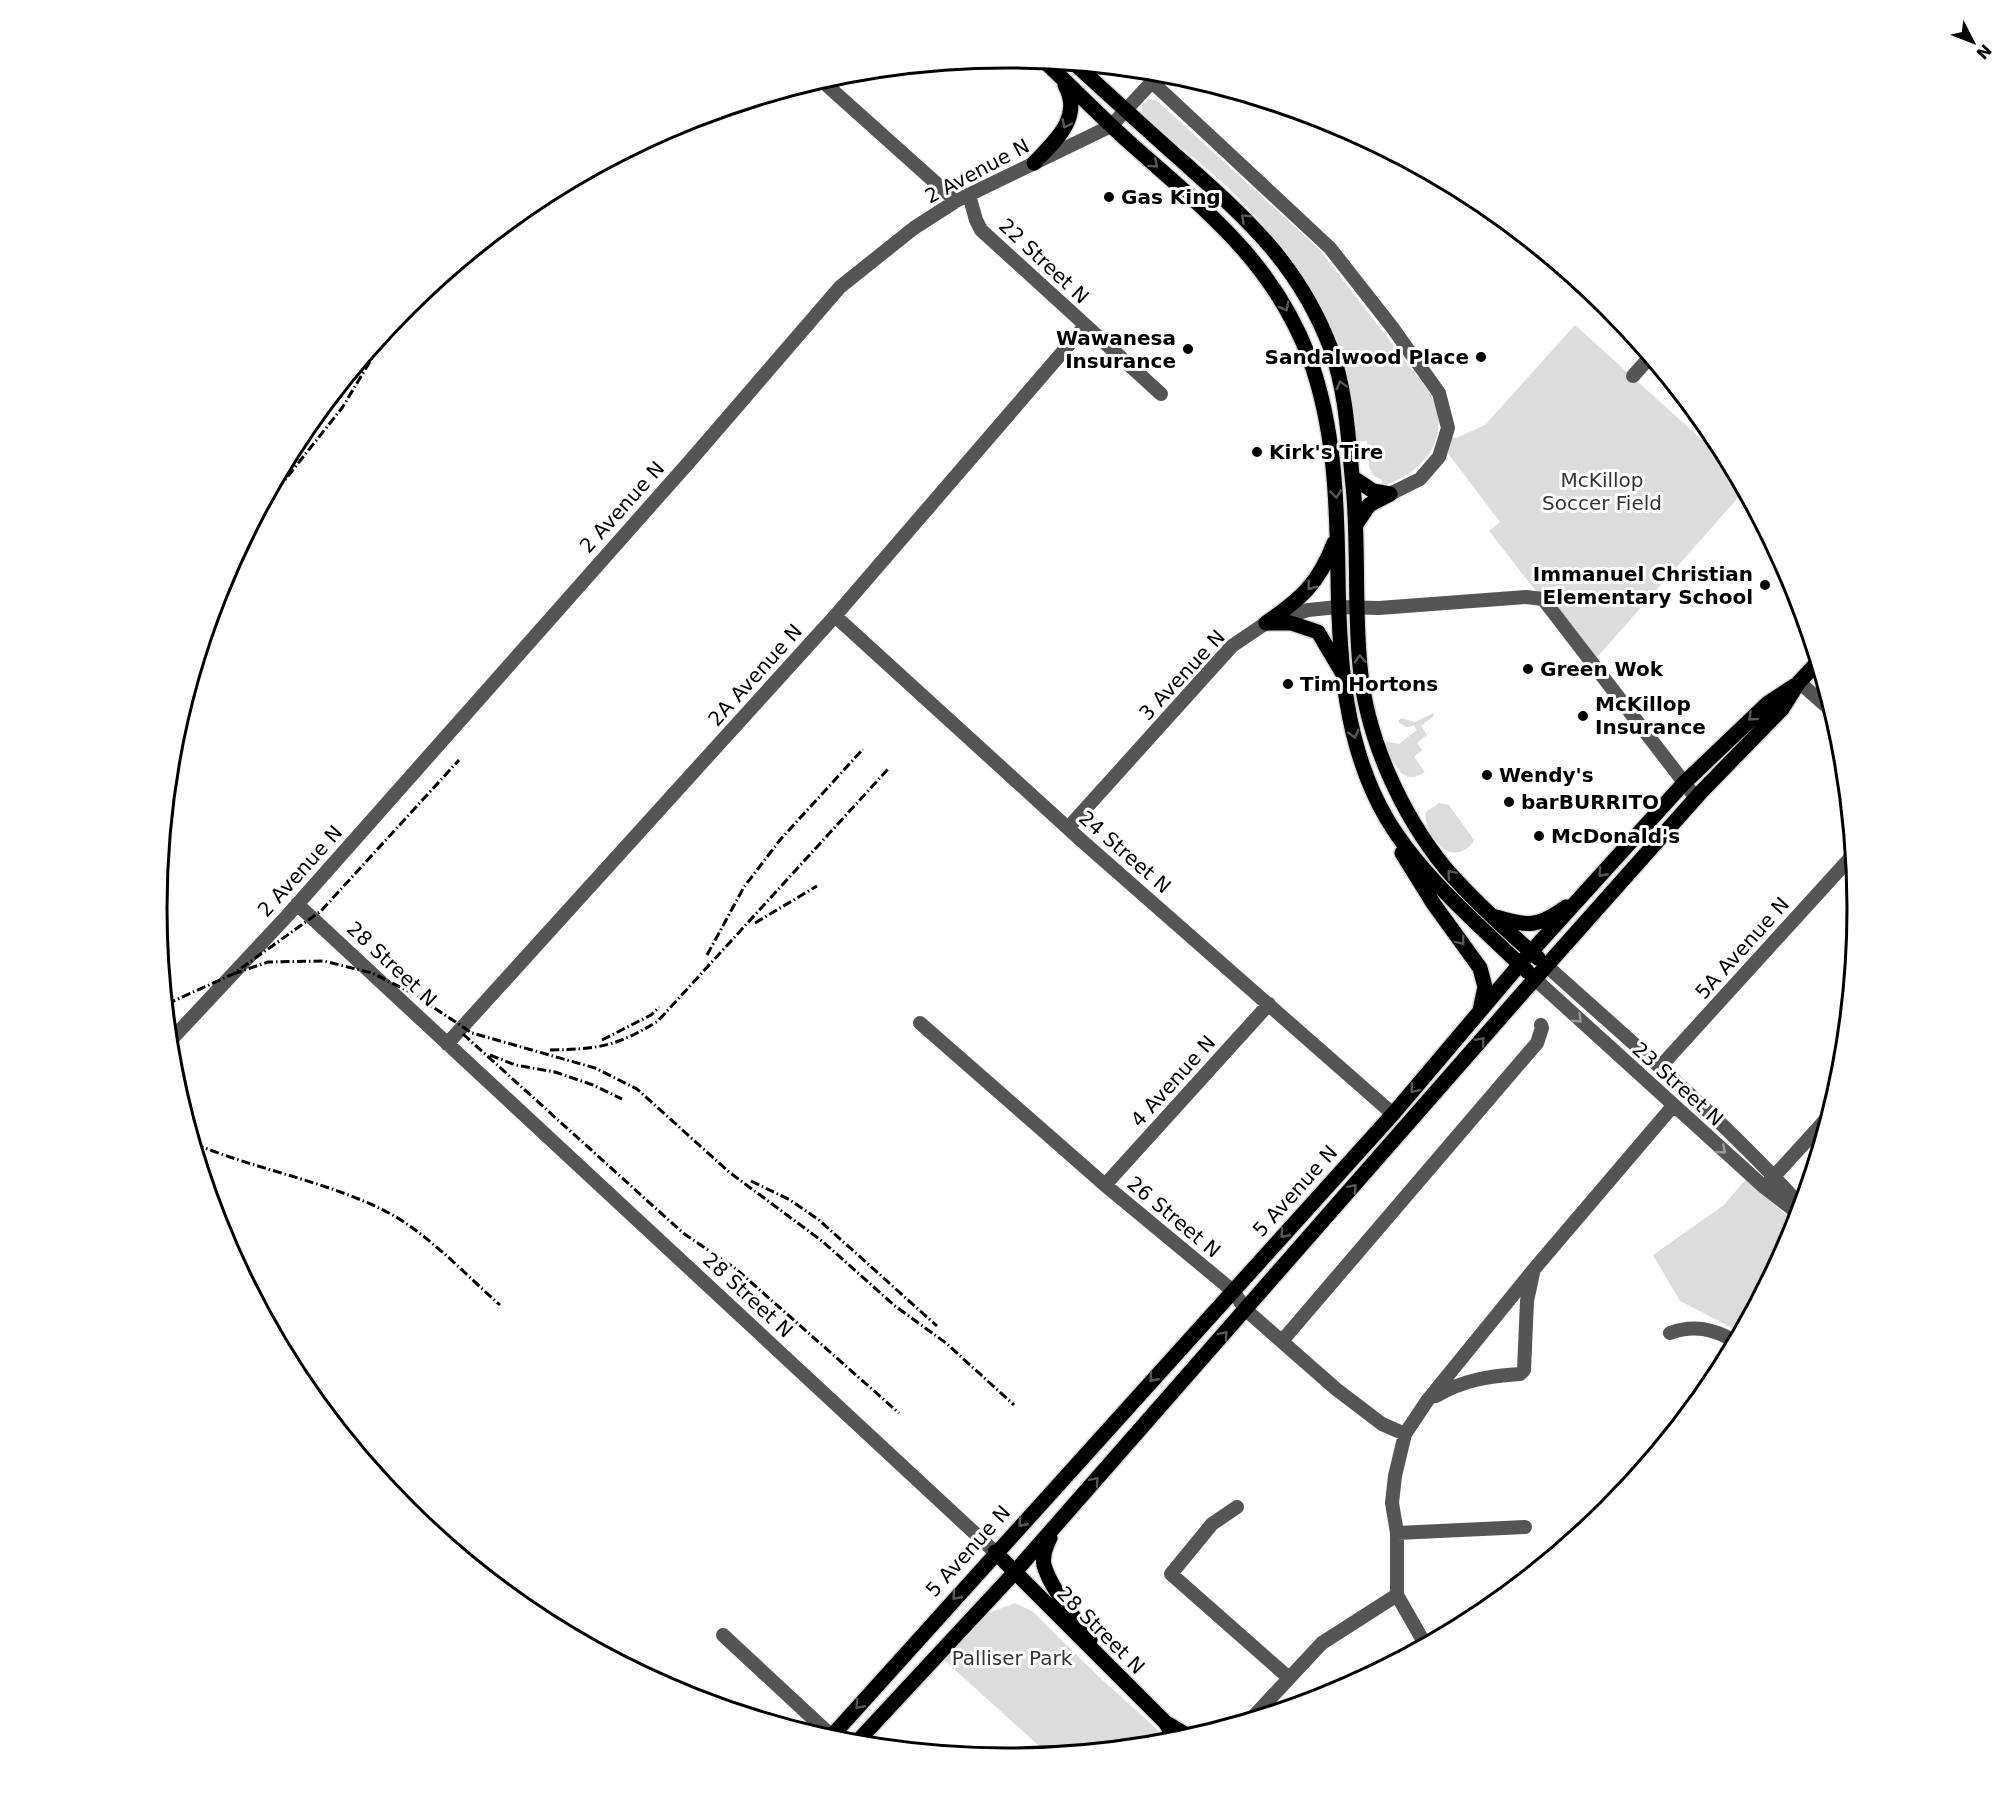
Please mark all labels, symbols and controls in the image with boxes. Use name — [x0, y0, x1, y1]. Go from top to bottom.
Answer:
north arrow — [1943, 12, 2003, 72]
text: N — [1972, 40, 1995, 63]
one-way arrow — [1062, 117, 1074, 128]
street label: 2 Avenue N — [921, 133, 1033, 209]
one-way arrow — [1148, 157, 1158, 168]
place label: Gas King — [1121, 185, 1221, 209]
marker: Gas King — [1102, 190, 1116, 204]
street label: 22 Street N — [994, 213, 1094, 309]
one-way arrow — [1242, 214, 1252, 225]
one-way arrow — [1278, 301, 1289, 311]
place label: Wawanesa Insurance — [1056, 326, 1176, 373]
marker: Wawanesa Insurance — [1181, 342, 1195, 356]
place label: Sandalwood Place — [1265, 345, 1469, 369]
marker: Sandalwood Place — [1474, 350, 1488, 364]
one-way arrow — [1336, 380, 1349, 390]
place label: Kirk's Tire — [1269, 440, 1383, 464]
marker: Kirk's Tire — [1250, 445, 1264, 459]
street label: 2 Avenue N — [575, 456, 669, 558]
park label: McKillop Soccer Field — [1542, 468, 1662, 515]
one-way arrow — [1329, 489, 1342, 498]
place label: Immanuel Christian Elementary School — [1533, 562, 1753, 609]
marker: Immanuel Christian Elementary School — [1758, 578, 1772, 592]
one-way arrow — [1307, 579, 1318, 590]
street label: 2A Avenue N — [703, 619, 807, 731]
street label: 3 Avenue N — [1134, 625, 1230, 725]
one-way arrow — [1353, 654, 1366, 663]
place label: Green Wok — [1540, 657, 1664, 681]
marker: Green Wok — [1521, 662, 1535, 676]
place label: Tim Hortons — [1300, 672, 1438, 696]
marker: Tim Hortons — [1281, 677, 1295, 691]
place label: McKillop Insurance — [1595, 692, 1706, 739]
marker: McKillop Insurance — [1576, 709, 1590, 723]
one-way arrow — [1748, 710, 1759, 721]
one-way arrow — [1346, 729, 1359, 739]
place label: Wendy's — [1499, 763, 1594, 787]
marker: Wendy's — [1480, 768, 1494, 782]
place label: barBURRITO — [1521, 790, 1659, 814]
marker: barBURRITO — [1502, 795, 1516, 809]
street label: 24 Street N — [1074, 806, 1176, 898]
street label: 2 Avenue N — [253, 820, 347, 922]
place label: McDonald's — [1551, 824, 1680, 848]
marker: McDonald's — [1532, 829, 1546, 843]
one-way arrow — [1598, 866, 1609, 876]
one-way arrow — [1447, 870, 1458, 881]
street label: 5A Avenue N — [1690, 892, 1794, 1004]
street label: 28 Street N — [342, 916, 442, 1012]
one-way arrow — [1453, 934, 1464, 945]
one-way arrow — [1571, 1012, 1582, 1023]
street label: 4 Avenue N — [1126, 1030, 1220, 1132]
one-way arrow — [1474, 1037, 1485, 1048]
street label: 23 Street N — [1628, 1037, 1728, 1131]
one-way arrow — [1411, 1082, 1422, 1093]
street label: 5 Avenue N — [1248, 1140, 1342, 1242]
one-way arrow — [1716, 1143, 1726, 1154]
street label: 26 Street N — [1123, 1171, 1225, 1263]
one-way arrow — [1346, 1185, 1357, 1195]
one-way arrow — [1280, 1227, 1291, 1238]
street label: 28 Street N — [698, 1247, 798, 1343]
one-way arrow — [1217, 1331, 1228, 1341]
one-way arrow — [1149, 1372, 1160, 1382]
one-way arrow — [1088, 1477, 1099, 1488]
street label: 5 Avenue N — [921, 1500, 1015, 1602]
one-way arrow — [1018, 1516, 1029, 1527]
street label: 28 Street N — [1052, 1581, 1150, 1679]
one-way arrow — [952, 1589, 963, 1600]
park label: Palliser Park — [952, 1646, 1073, 1670]
one-way arrow — [855, 1698, 866, 1709]

